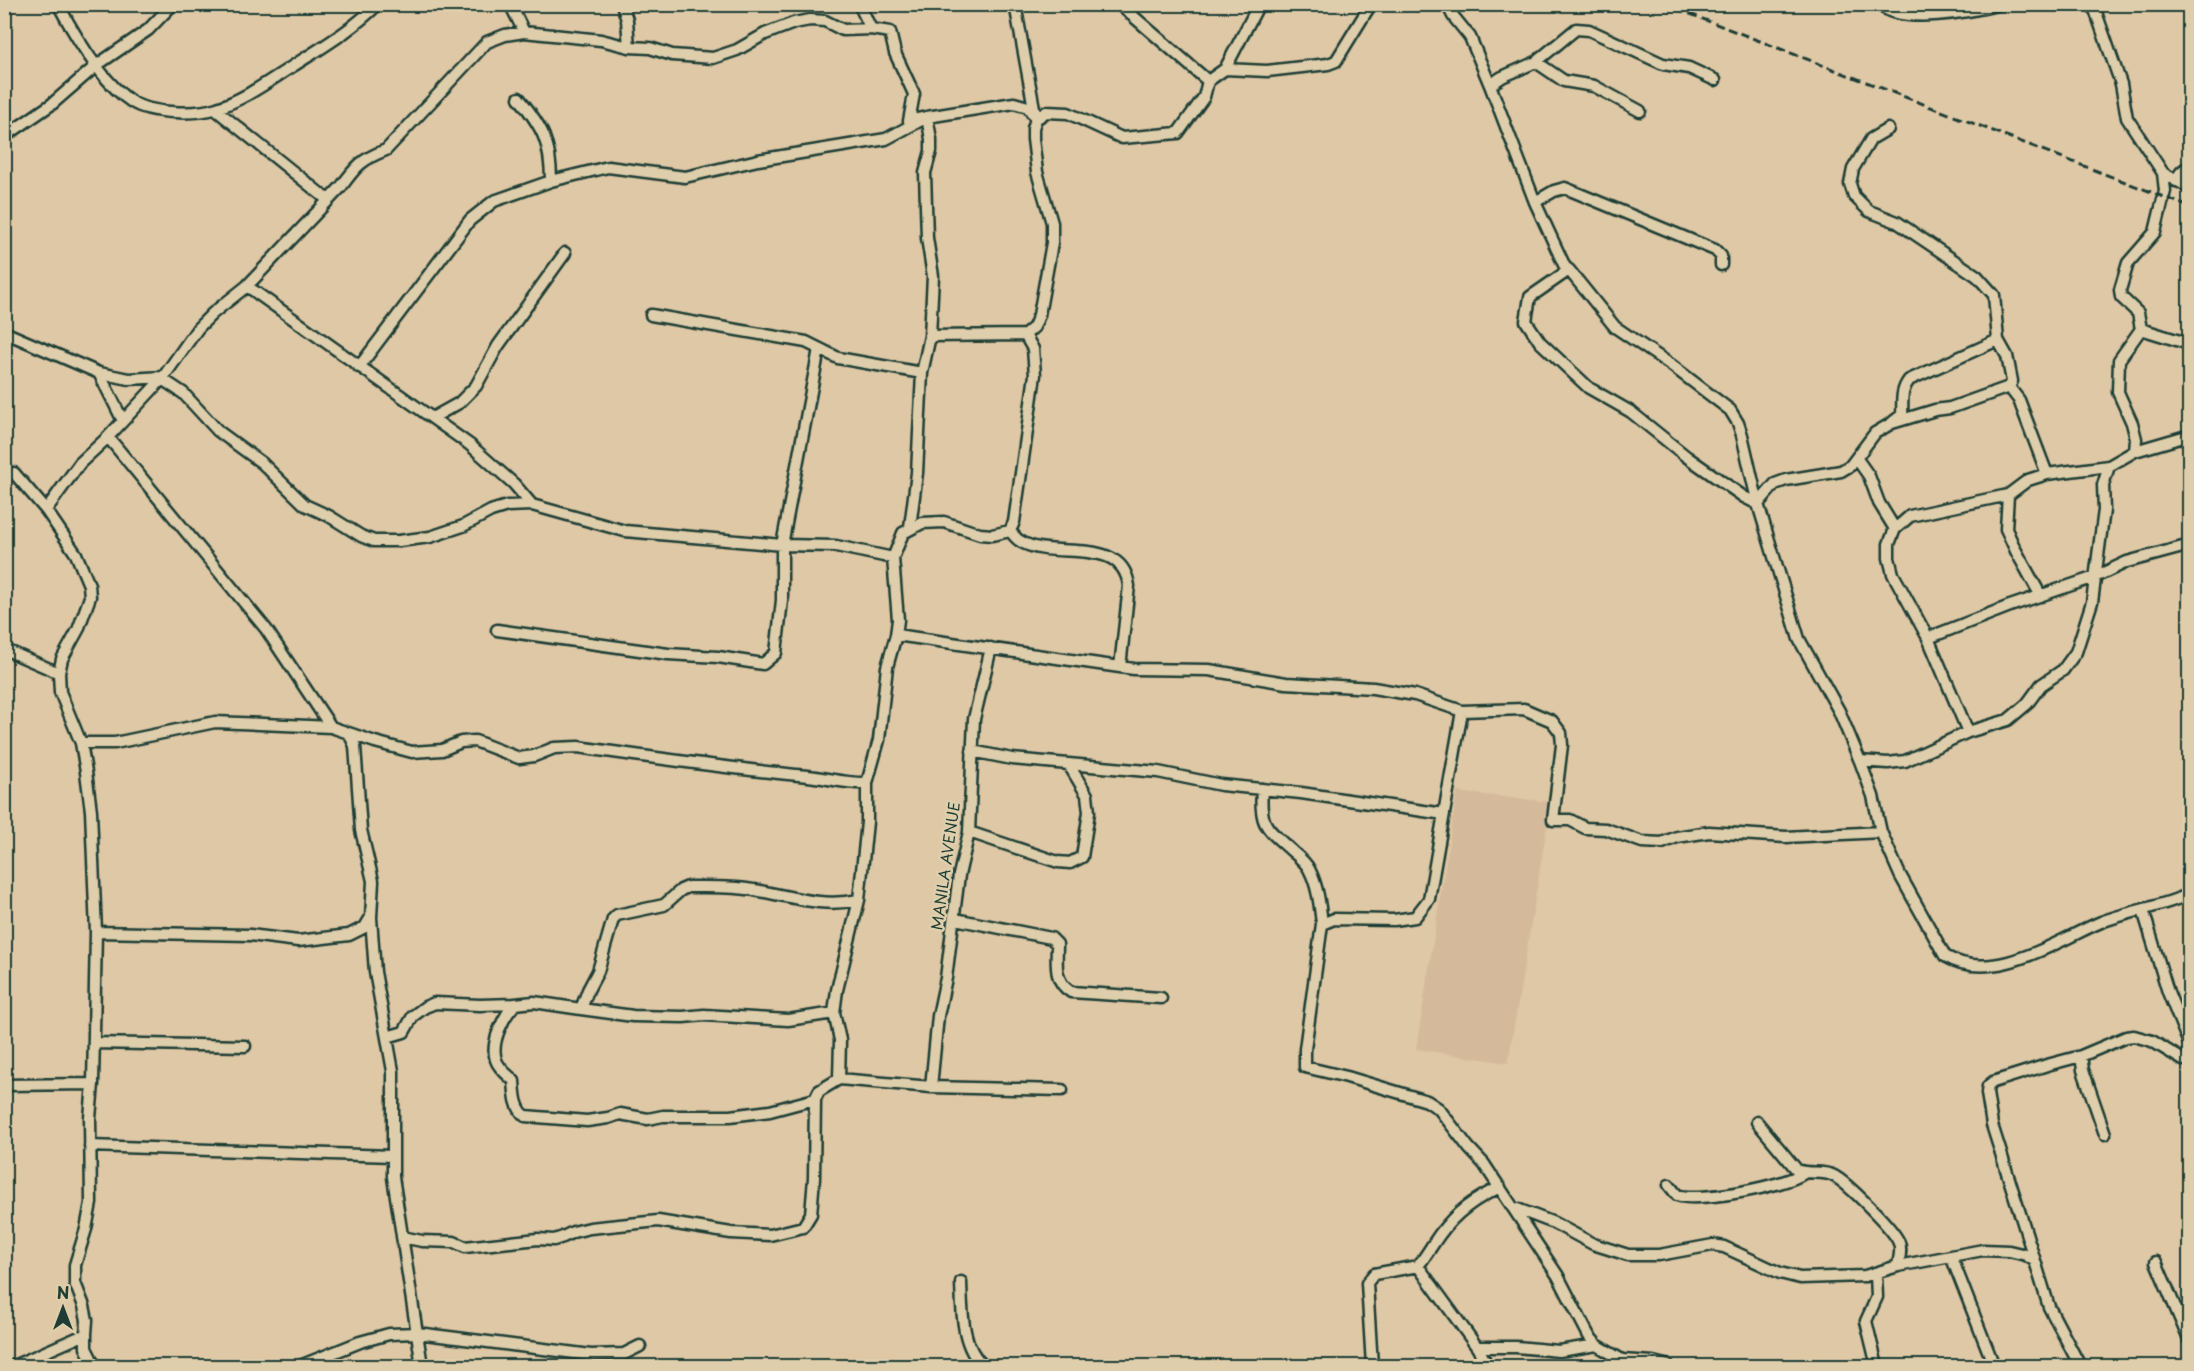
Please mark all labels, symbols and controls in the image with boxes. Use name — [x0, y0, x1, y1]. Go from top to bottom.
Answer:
street label: MANILA AVENUE — [924, 800, 965, 931]
north arrow — [33, 1278, 93, 1338]
text: N — [57, 1280, 69, 1304]

